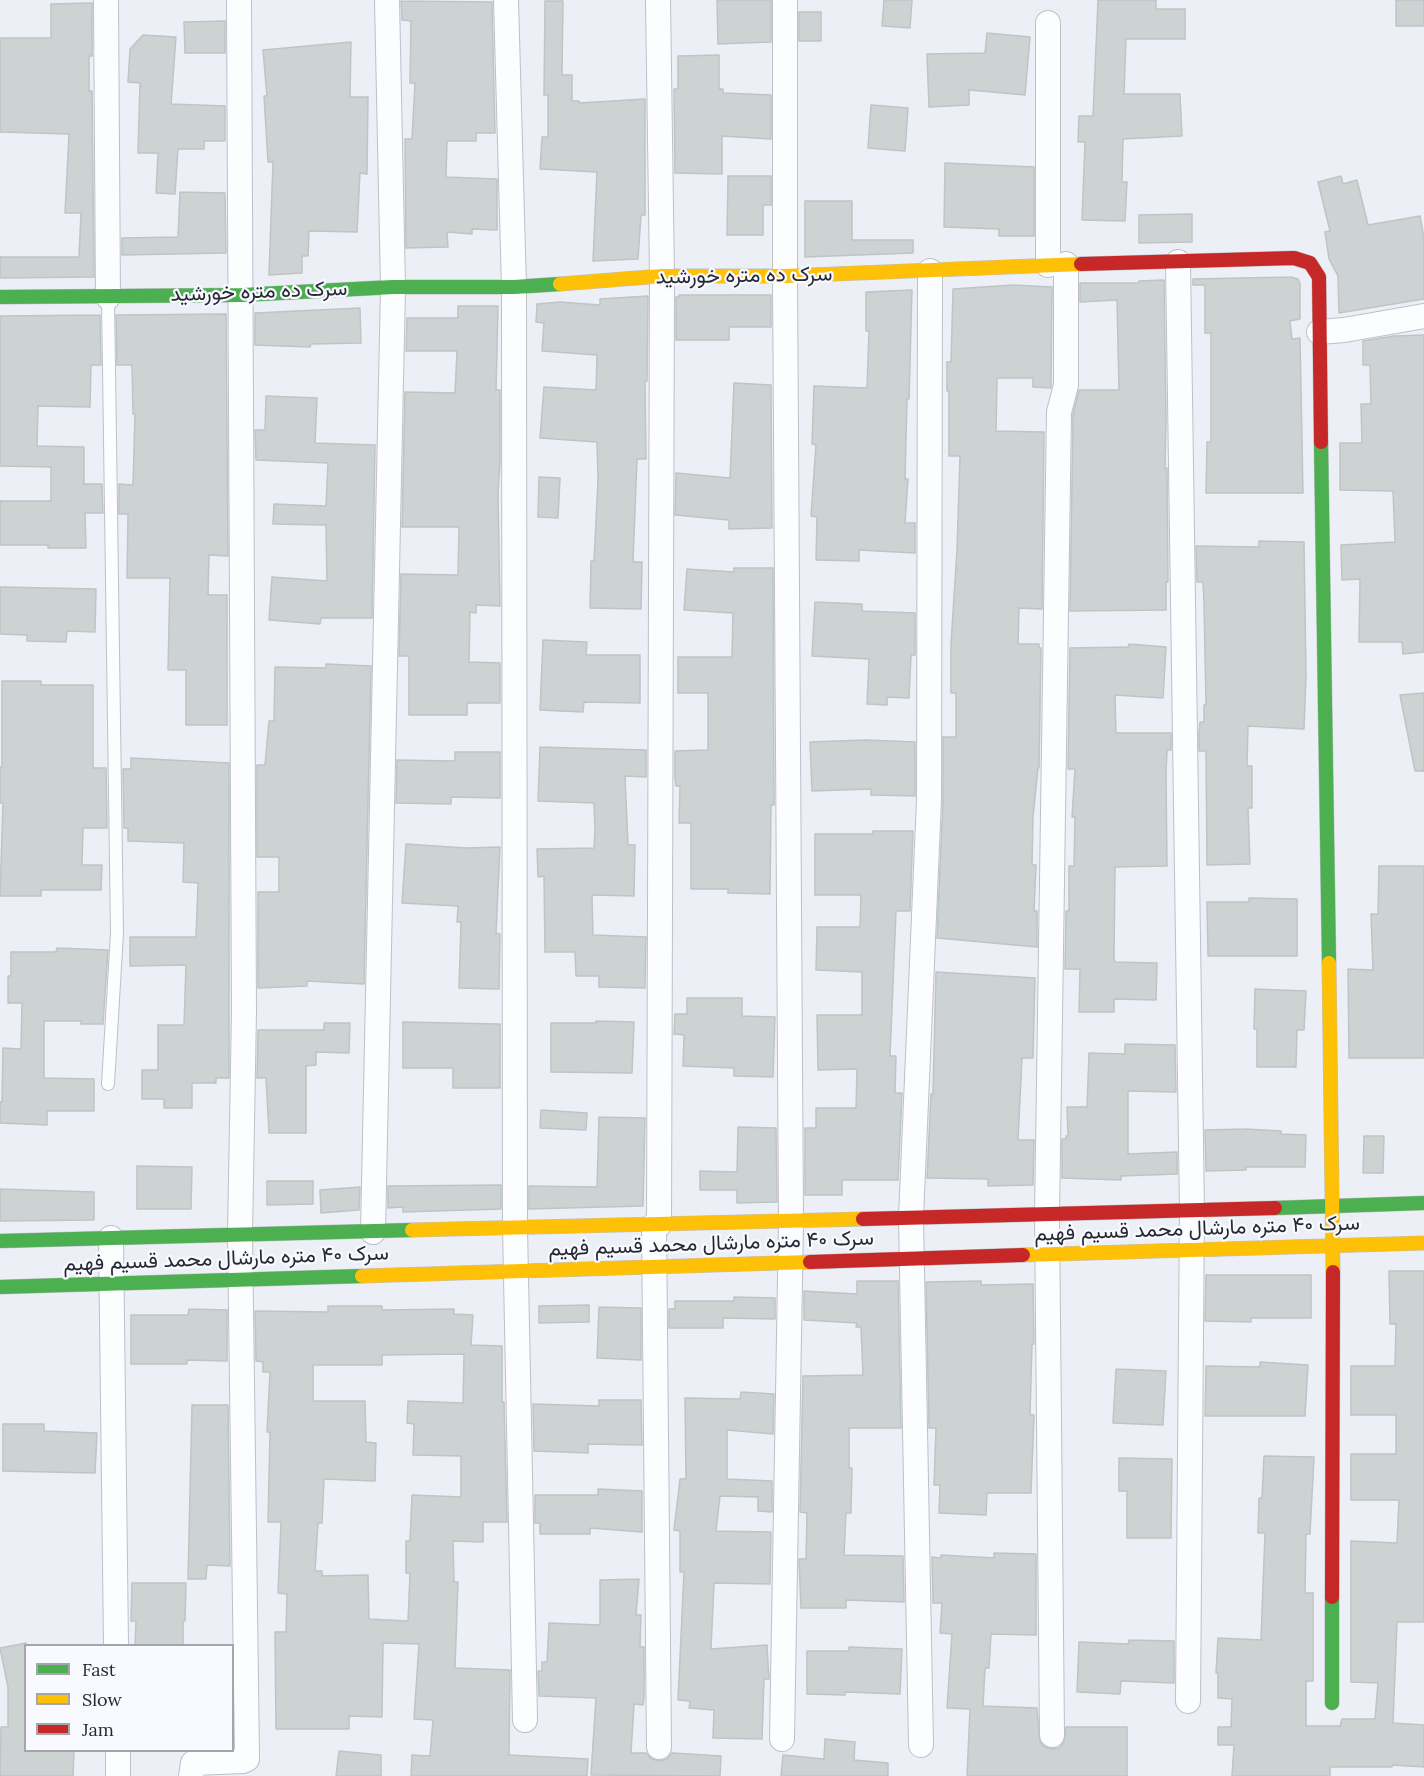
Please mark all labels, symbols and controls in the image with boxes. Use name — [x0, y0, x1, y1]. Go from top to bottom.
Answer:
street label: سرک ده متره خورشید — [655, 262, 833, 290]
street label: سرک ده متره خورشید — [170, 276, 348, 308]
street label: سرک ۴۰ متره مارشال محمد قسیم فهیم — [1034, 1211, 1360, 1247]
street label: سرک ۴۰ متره مارشال محمد قسیم فهیم — [548, 1226, 874, 1262]
street label: سرک ۴۰ متره مارشال محمد قسیم فهیم — [63, 1241, 389, 1277]
legend — [24, 1644, 234, 1752]
text: Fast — [82, 1658, 116, 1681]
text: Slow — [82, 1688, 122, 1711]
text: Jam — [82, 1718, 114, 1741]

